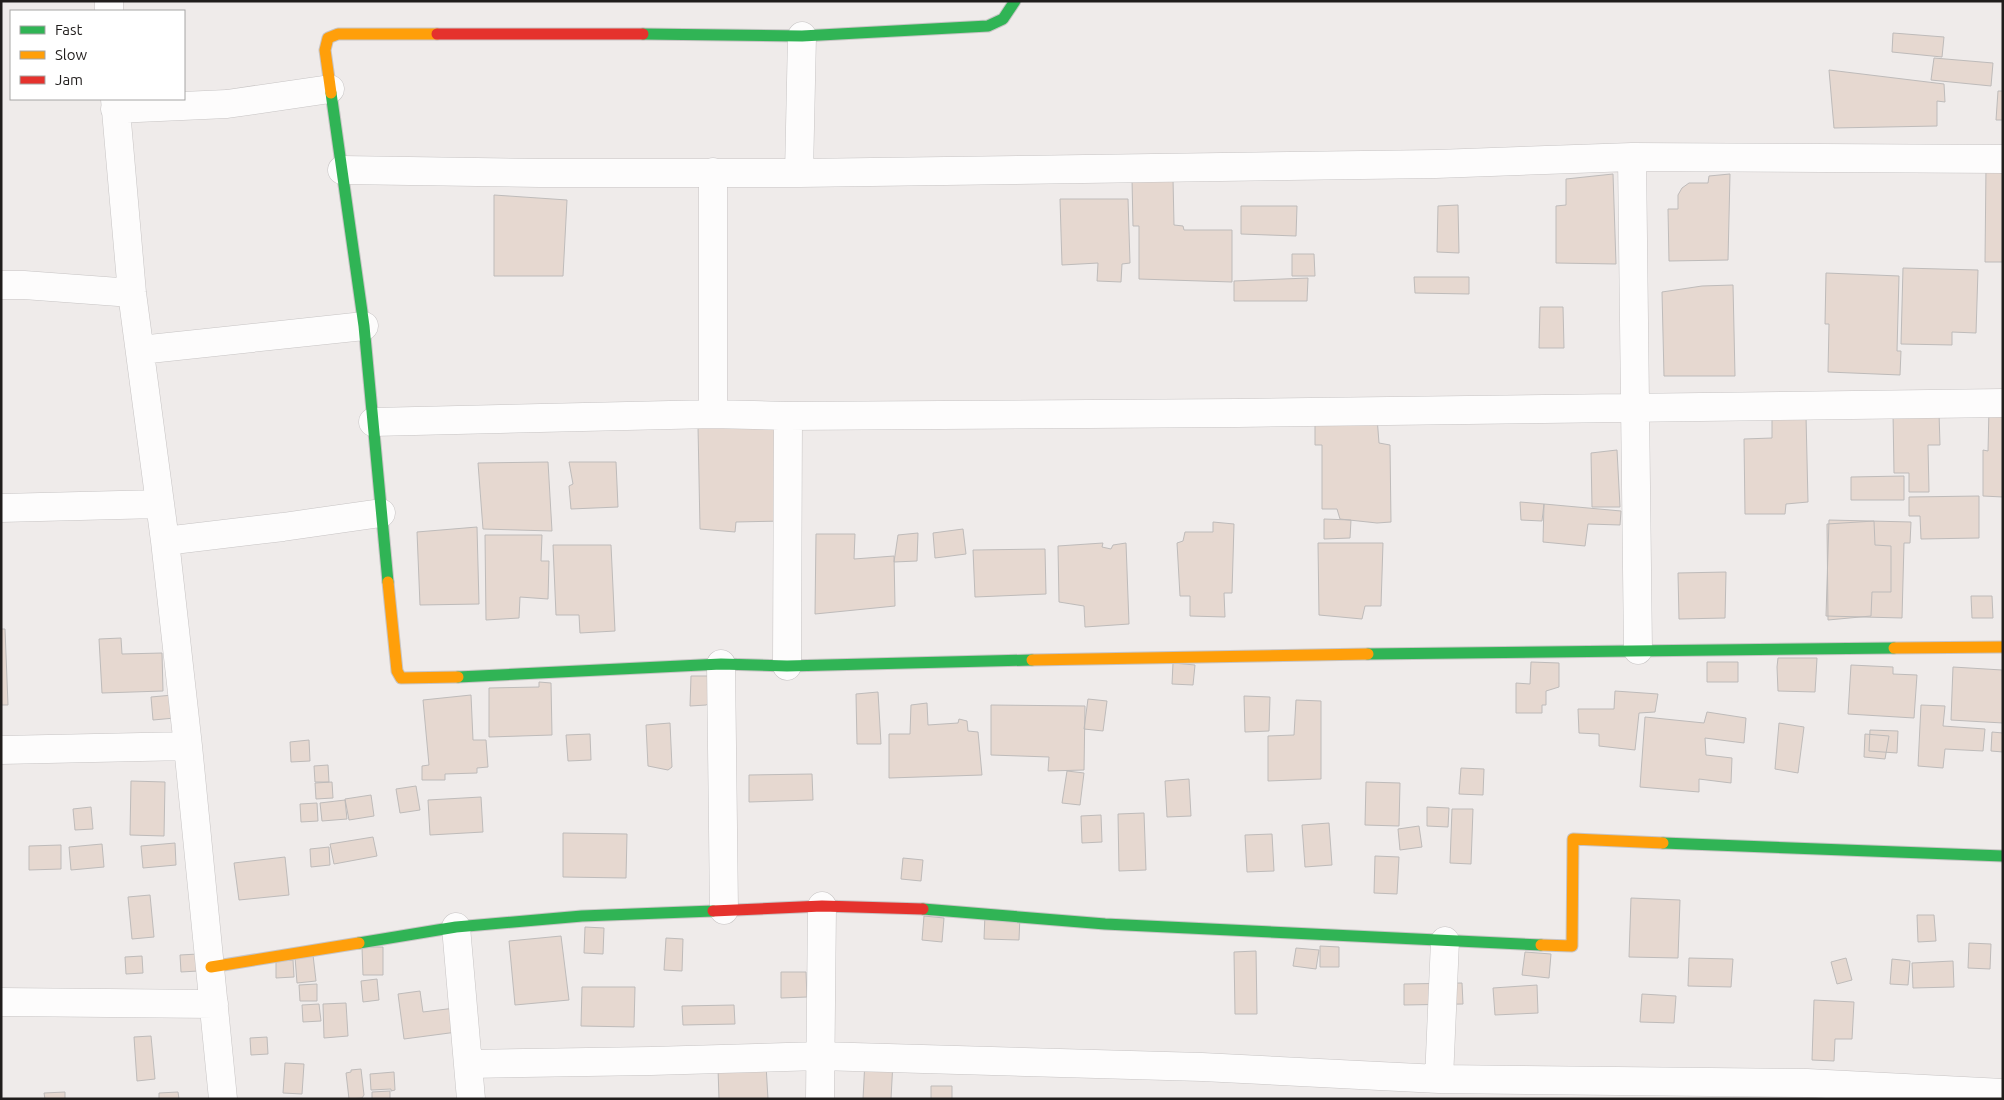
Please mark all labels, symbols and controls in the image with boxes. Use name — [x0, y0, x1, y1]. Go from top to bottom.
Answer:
legend — [10, 10, 185, 100]
text: Fast — [55, 21, 83, 38]
text: Slow — [55, 46, 88, 63]
text: Jam — [55, 71, 83, 88]

